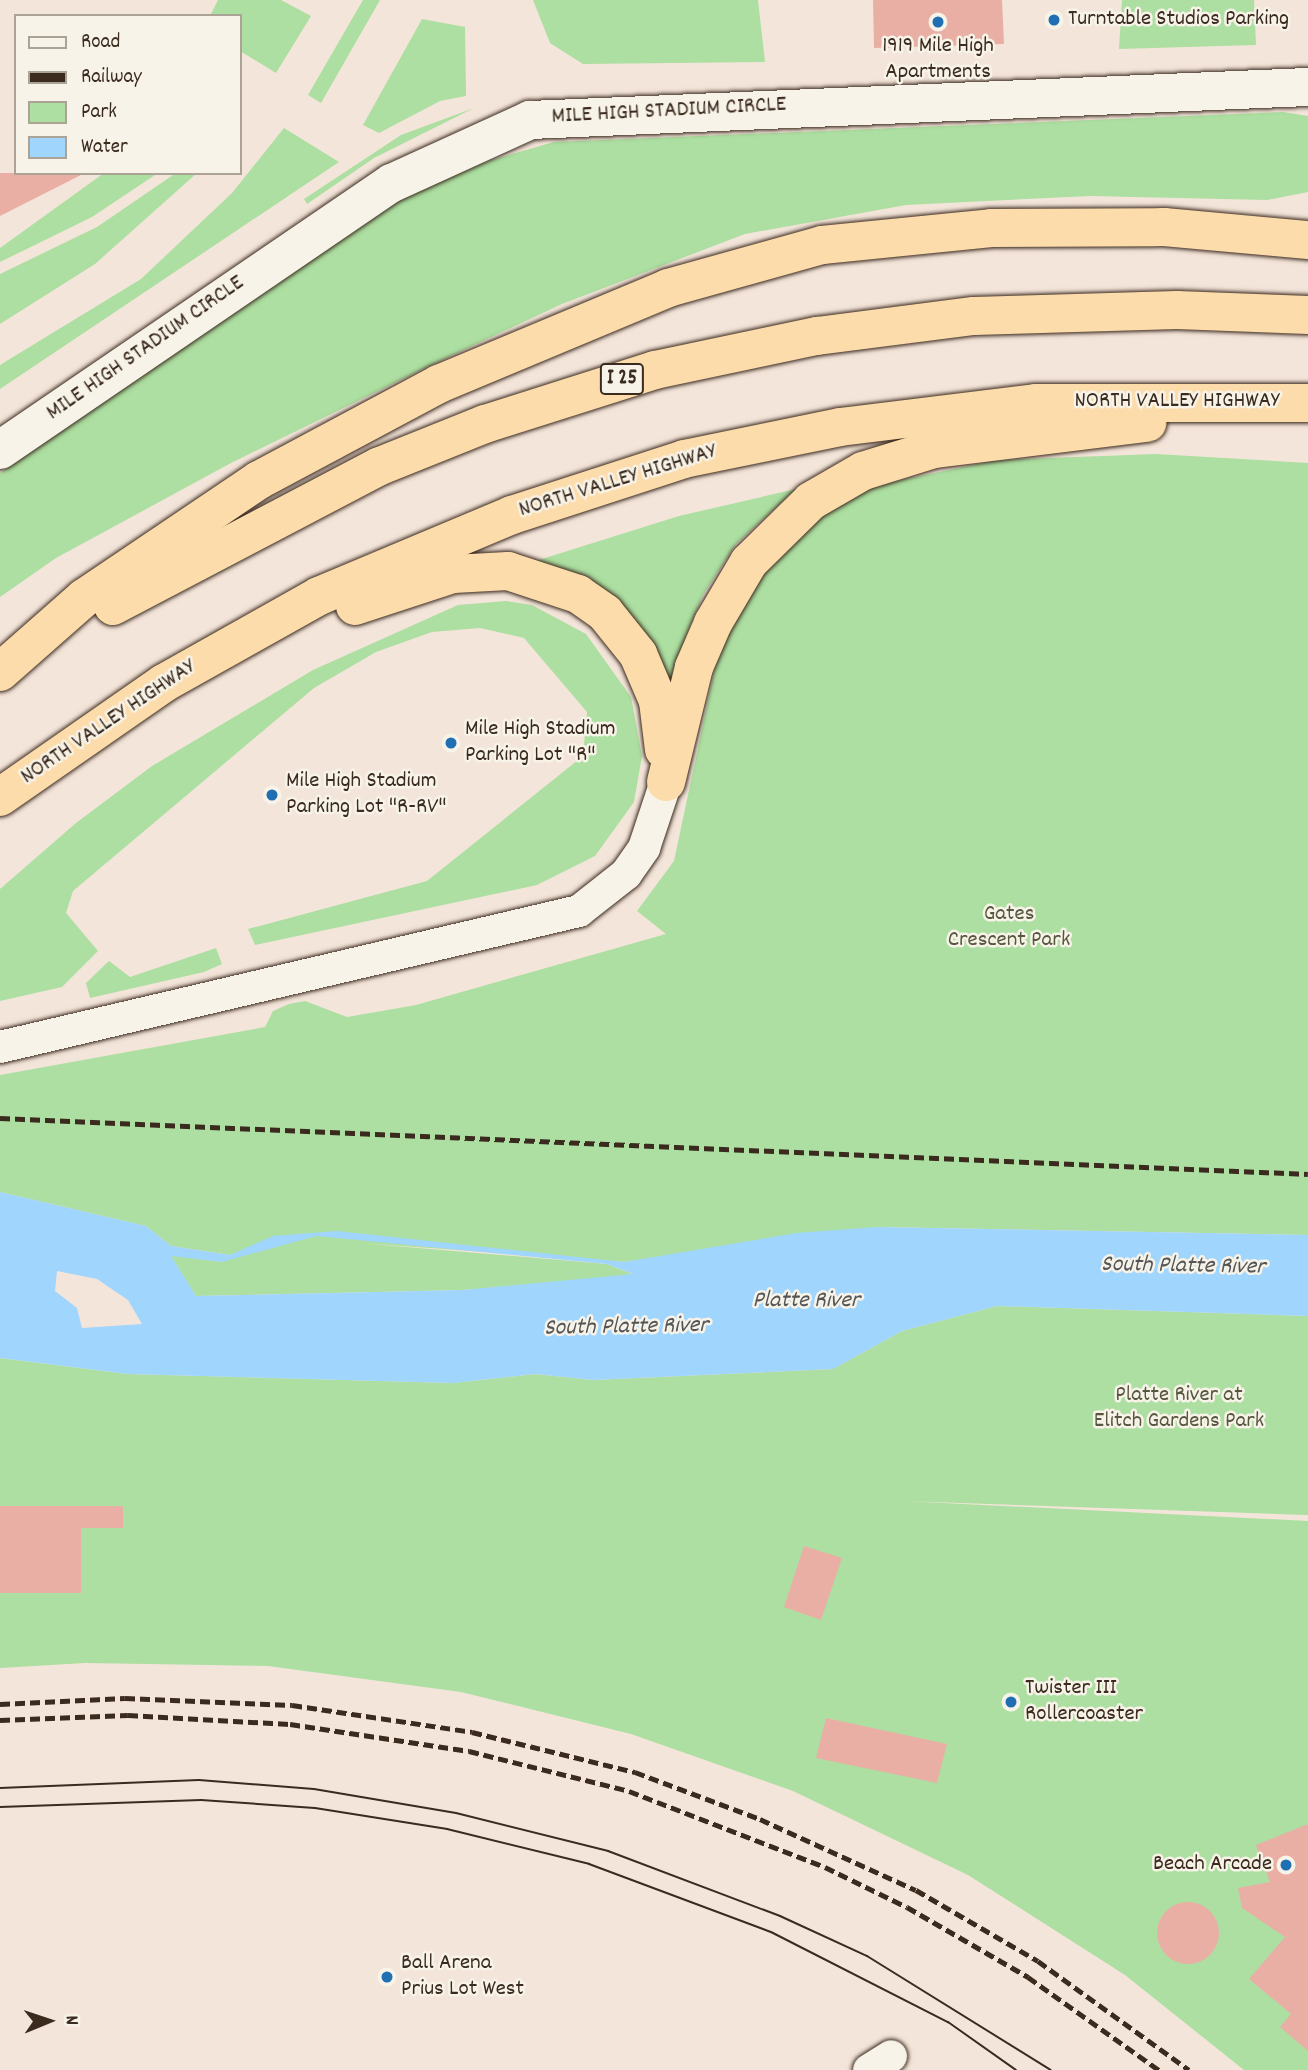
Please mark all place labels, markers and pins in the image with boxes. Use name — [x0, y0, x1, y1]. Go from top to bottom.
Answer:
place label: Turntable Studios Parking — [1068, 6, 1289, 34]
marker: Turntable Studios Parking — [1046, 12, 1062, 28]
marker: 1919 Mile High Apartments — [930, 14, 946, 30]
place label: 1919 Mile High Apartments — [882, 33, 994, 87]
place label: Mile High Stadium Parking Lot "R" — [465, 716, 616, 770]
marker: Mile High Stadium Parking Lot "R" — [443, 735, 459, 751]
place label: Mile High Stadium Parking Lot "R-RV" — [286, 768, 446, 822]
marker: Mile High Stadium Parking Lot "R-RV" — [264, 787, 280, 803]
place label: Twister III Rollercoaster — [1025, 1675, 1143, 1729]
marker: Twister III Rollercoaster — [1003, 1694, 1019, 1710]
place label: Beach Arcade — [1153, 1851, 1272, 1879]
marker: Beach Arcade — [1278, 1857, 1294, 1873]
place label: Ball Arena Prius Lot West — [401, 1950, 524, 2004]
marker: Ball Arena Prius Lot West — [379, 1969, 395, 1985]

